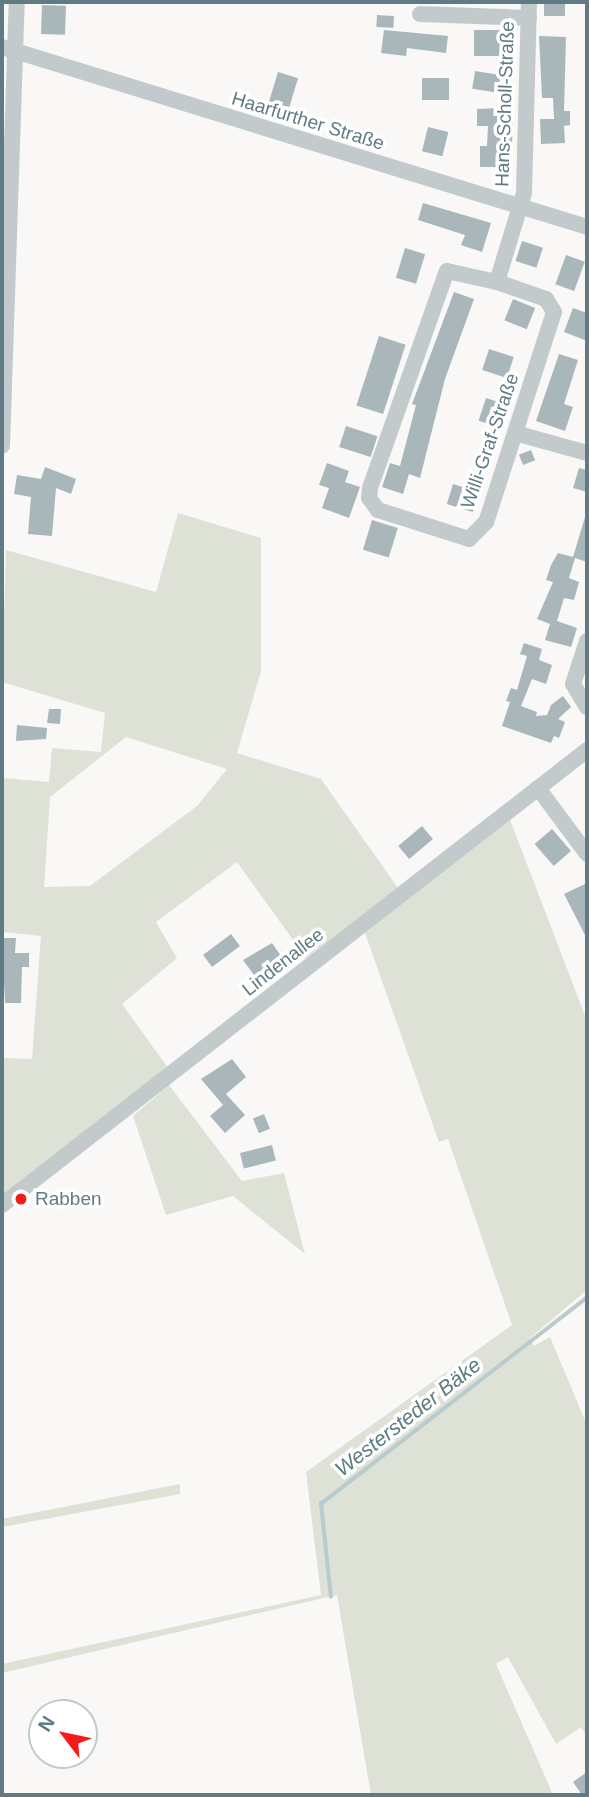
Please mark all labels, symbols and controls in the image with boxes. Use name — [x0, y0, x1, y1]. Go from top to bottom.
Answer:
street label: Hans-Scholl-Straße — [491, 21, 519, 187]
street label: Haarfurther Straße — [229, 87, 387, 155]
street label: Willi-Graf-Straße — [456, 370, 524, 512]
street label: Lindenallee — [238, 923, 328, 1001]
place label: Rabben — [35, 1188, 102, 1210]
marker: Rabben — [13, 1191, 29, 1207]
water label: Westersteder Bäke — [330, 1352, 486, 1482]
north arrow — [28, 1699, 98, 1769]
text: N — [34, 1712, 59, 1735]

